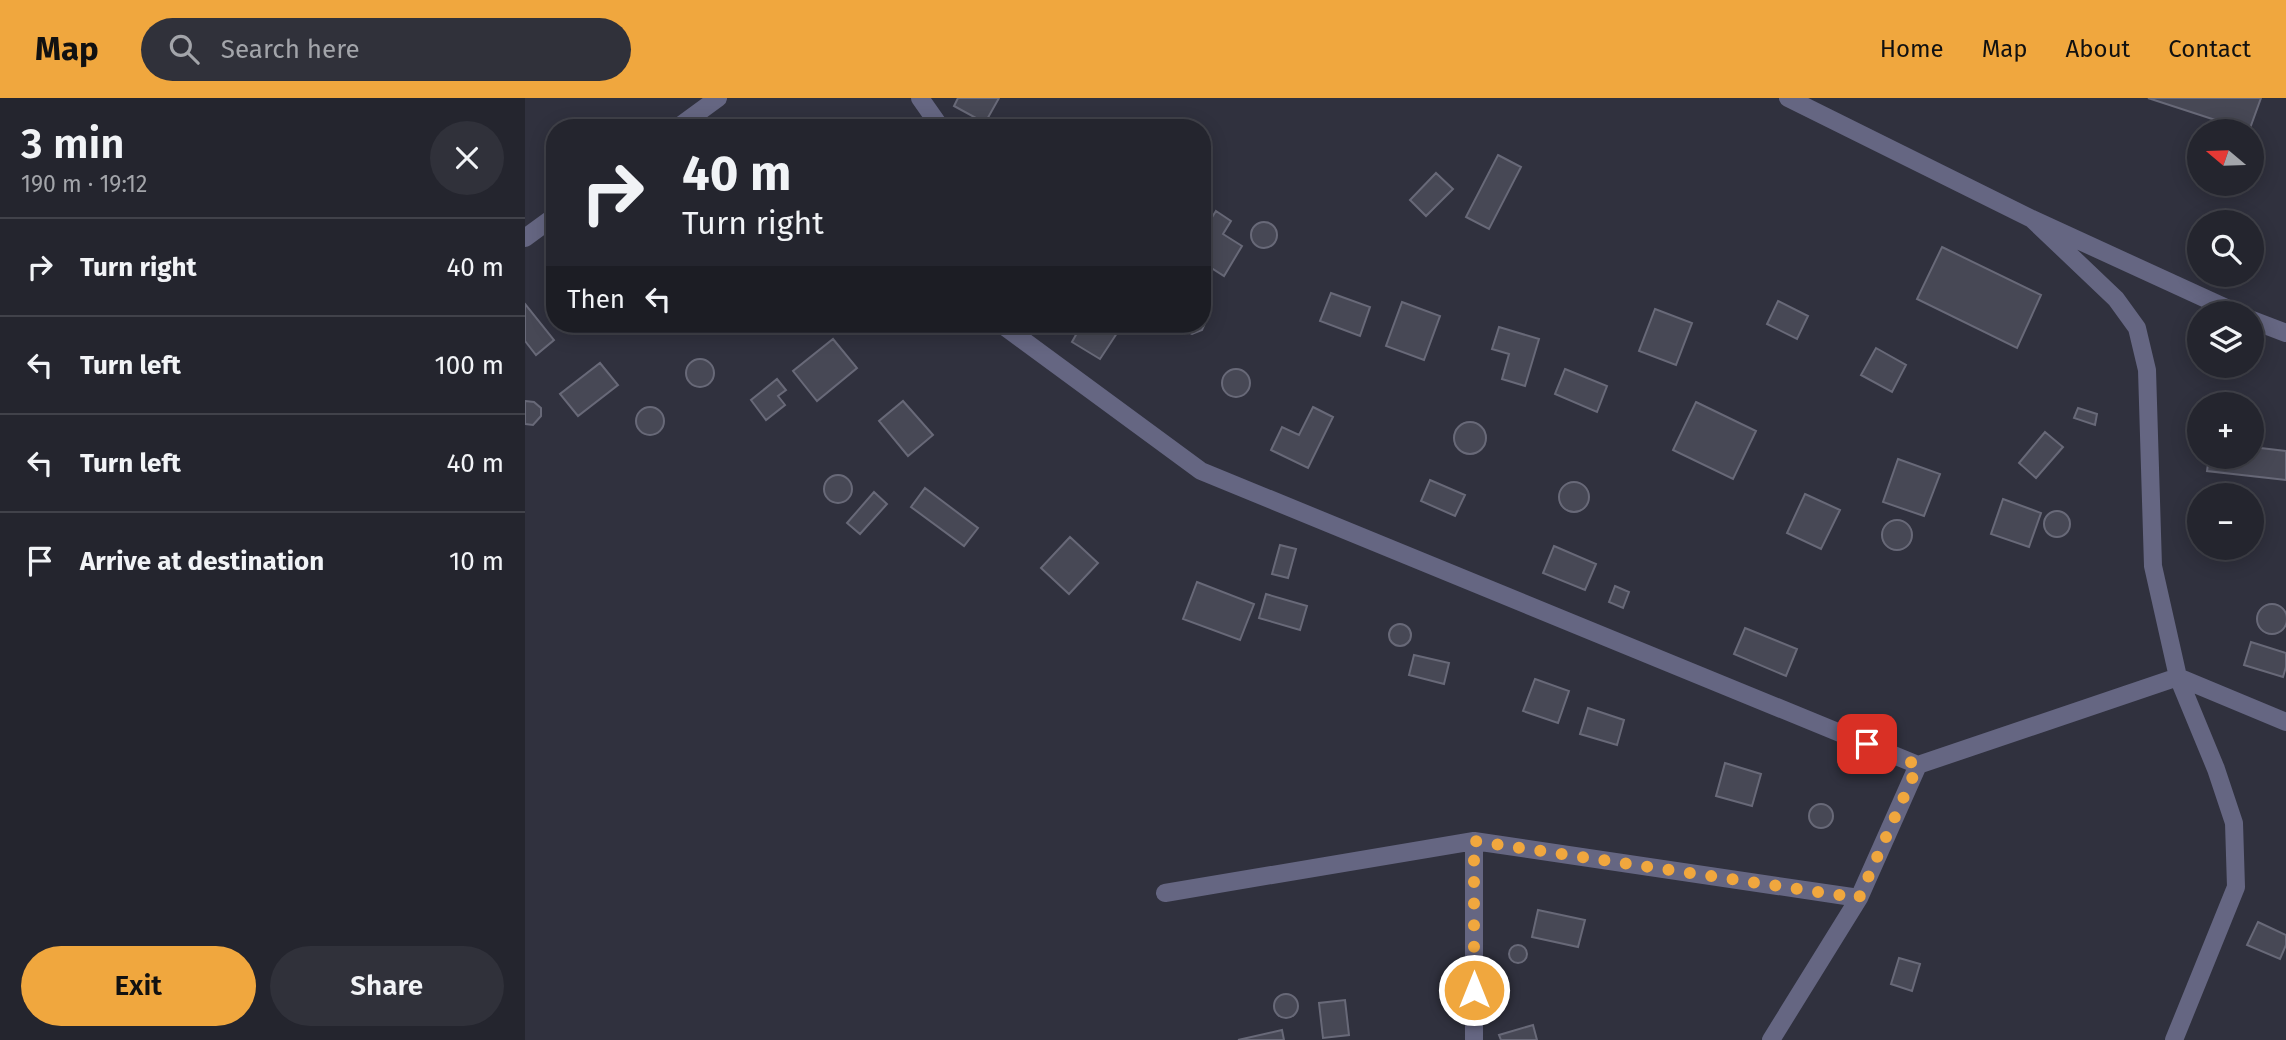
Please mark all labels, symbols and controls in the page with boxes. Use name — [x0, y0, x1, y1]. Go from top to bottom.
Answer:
search box — [141, 18, 631, 81]
text: Map — [35, 29, 99, 69]
icon: search — [165, 30, 203, 68]
text: Search here — [221, 34, 360, 65]
text: Home — [1880, 35, 1944, 63]
text: Map — [1982, 35, 2028, 63]
text: About — [2066, 35, 2130, 63]
text: Contact — [2168, 35, 2251, 63]
text: 3 min — [21, 119, 125, 169]
north arrow — [2187, 119, 2265, 196]
map controls — [2187, 119, 2264, 560]
button: close — [430, 121, 504, 195]
text: 40 m — [682, 144, 791, 203]
icon: right — [567, 147, 658, 238]
text: 190 m · 19:12 — [21, 170, 147, 198]
text: Turn right — [682, 204, 824, 242]
button: search — [2187, 210, 2264, 287]
icon: right — [21, 248, 59, 286]
text: Turn right — [80, 252, 197, 283]
text: 40 m — [446, 252, 504, 283]
icon: left — [639, 280, 677, 318]
text: Then — [567, 284, 625, 315]
button: layers — [2187, 301, 2264, 378]
icon: left — [21, 346, 59, 384]
text: Turn left — [80, 350, 181, 381]
text: 100 m — [435, 350, 504, 381]
button: + — [2187, 392, 2264, 469]
icon: left — [21, 444, 59, 482]
text: Turn left — [80, 448, 181, 479]
text: 40 m — [446, 448, 504, 479]
button: − — [2187, 483, 2264, 560]
icon: arrive — [21, 542, 59, 580]
text: Arrive at destination — [80, 546, 324, 577]
text: 10 m — [449, 546, 504, 577]
pin — [1837, 714, 1897, 774]
icon: arrive — [1848, 725, 1886, 763]
button: Exit — [21, 946, 256, 1026]
button: Share — [270, 946, 504, 1026]
position arrow — [1437, 953, 1511, 1027]

